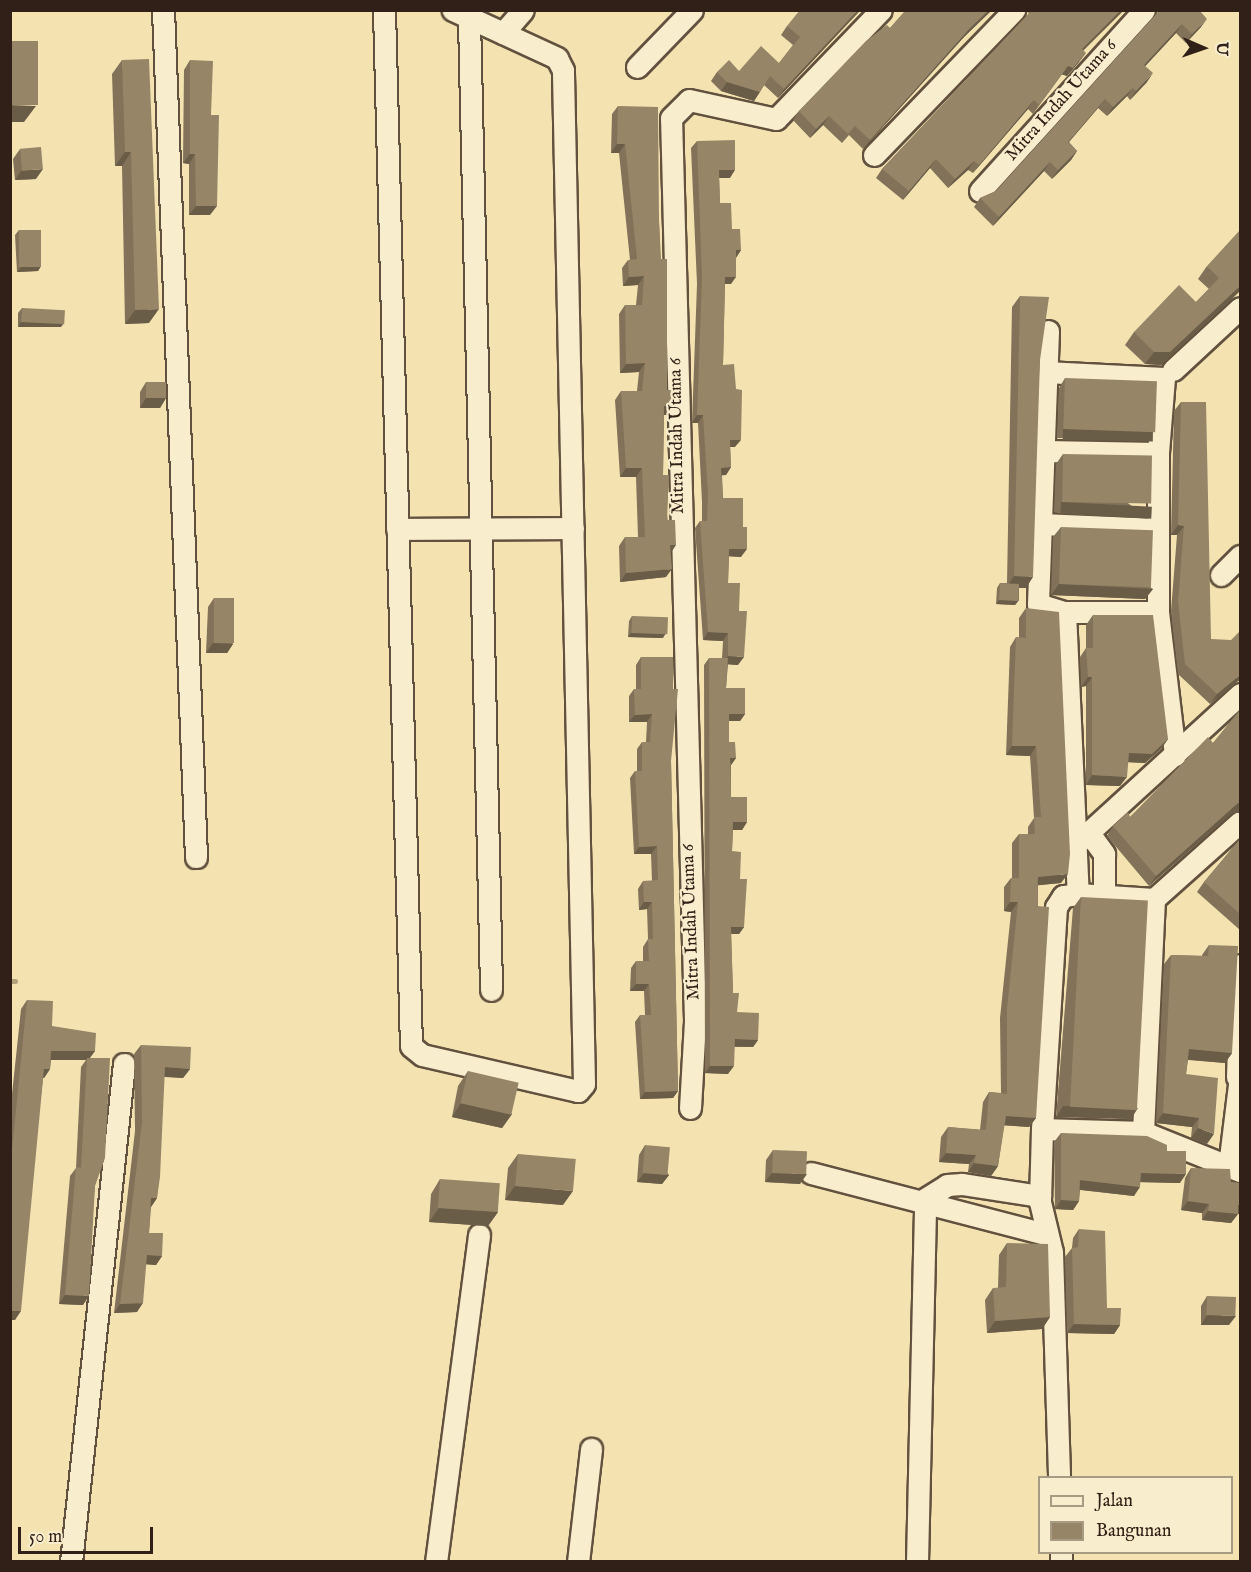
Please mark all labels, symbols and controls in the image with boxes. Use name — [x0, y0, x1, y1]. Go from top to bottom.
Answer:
north arrow — [1173, 18, 1233, 78]
street label: Mitra Indah Utama 6 — [1002, 36, 1122, 166]
text: U — [1211, 42, 1231, 56]
street label: Mitra Indah Utama 6 — [666, 358, 690, 514]
street label: Mitra Indah Utama 6 — [678, 843, 706, 1001]
legend — [1038, 1476, 1233, 1554]
text: Jalan — [1096, 1490, 1133, 1513]
scale bar — [21, 1515, 156, 1553]
text: Bangunan — [1096, 1520, 1171, 1543]
text: 50 m — [29, 1526, 62, 1549]

